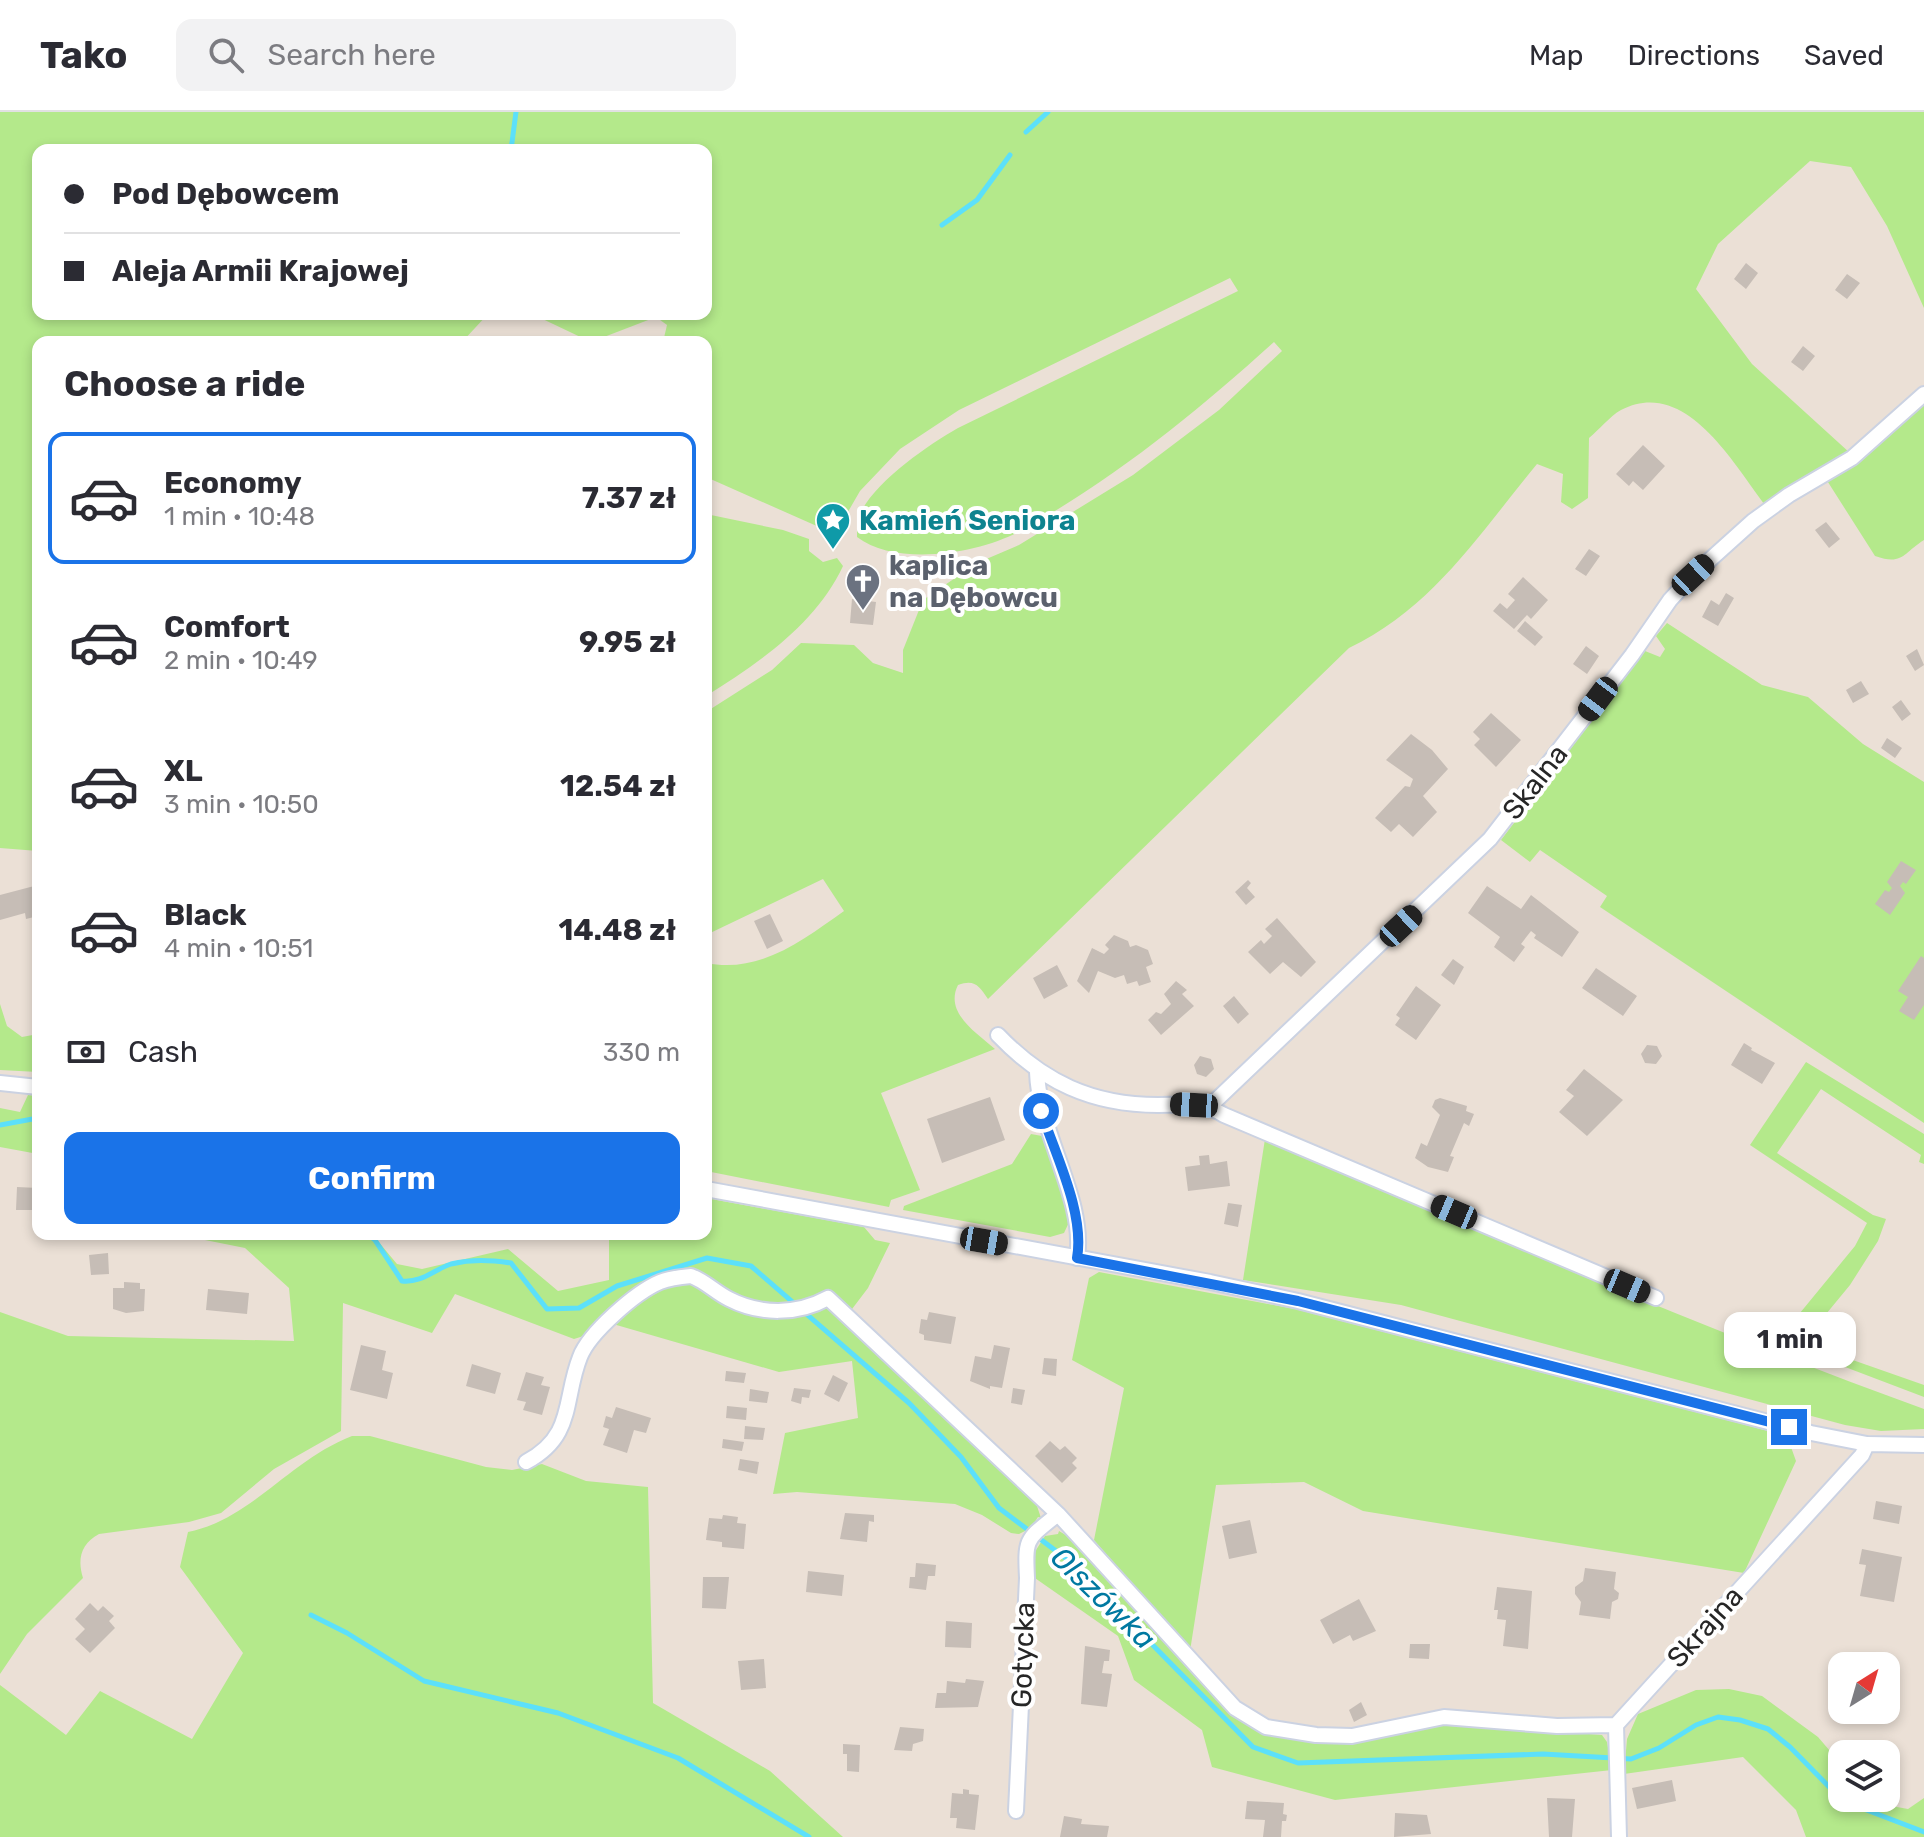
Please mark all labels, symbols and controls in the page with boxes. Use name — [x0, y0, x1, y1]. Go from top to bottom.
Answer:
search box — [176, 19, 736, 91]
text: Tako — [40, 32, 128, 78]
icon: search — [204, 33, 248, 77]
text: Search here — [268, 37, 436, 73]
text: Map — [1529, 39, 1583, 72]
text: Directions — [1627, 39, 1760, 72]
text: Saved — [1804, 39, 1884, 72]
text: Pod Dębowcem — [112, 176, 340, 212]
text: Aleja Armii Krajowej — [112, 253, 409, 289]
text: Choose a ride — [64, 362, 305, 405]
icon: car — [68, 462, 140, 534]
text: Economy — [164, 465, 302, 501]
text: 7.37 zł — [582, 480, 676, 516]
text: 1 min · 10:48 — [164, 501, 315, 532]
place icon: Kamień Seniora — [814, 501, 852, 551]
place label: Kamień Seniora — [859, 504, 1075, 537]
place label: kaplica na Dębowcu — [889, 549, 1058, 614]
car — [1667, 550, 1719, 600]
church icon: kaplica na Dębowcu — [844, 562, 882, 612]
icon: car — [68, 606, 140, 678]
text: Comfort — [164, 609, 290, 645]
text: 9.95 zł — [579, 624, 676, 660]
text: 2 min · 10:49 — [164, 645, 318, 676]
car — [1574, 673, 1622, 725]
street label: Skalna — [1495, 738, 1575, 826]
icon: car — [68, 750, 140, 822]
text: XL — [164, 753, 203, 789]
text: 12.54 zł — [560, 768, 676, 804]
text: 3 min · 10:50 — [164, 789, 319, 820]
icon: car — [68, 894, 140, 966]
text: Black — [164, 897, 247, 933]
car — [1375, 901, 1427, 951]
text: 14.48 zł — [558, 912, 676, 948]
text: 4 min · 10:51 — [164, 933, 313, 964]
icon: cash — [64, 1030, 108, 1074]
text: Cash — [128, 1034, 198, 1070]
text: 330 m — [603, 1037, 680, 1068]
car — [1169, 1092, 1219, 1118]
route start — [1023, 1093, 1059, 1129]
button: Confirm — [64, 1132, 680, 1224]
car — [1427, 1192, 1481, 1232]
car — [958, 1225, 1010, 1257]
car — [1600, 1266, 1654, 1306]
callout: 1 min — [1723, 1311, 1855, 1367]
text: 1 min — [1757, 1324, 1823, 1355]
route end — [1771, 1409, 1807, 1445]
water label: Olszówka — [1043, 1539, 1163, 1657]
street label: Skrajna — [1660, 1580, 1750, 1674]
street label: Gotycka — [1005, 1601, 1041, 1709]
north arrow — [1828, 1652, 1900, 1724]
map controls — [1828, 1652, 1900, 1812]
button: layers — [1828, 1740, 1900, 1812]

